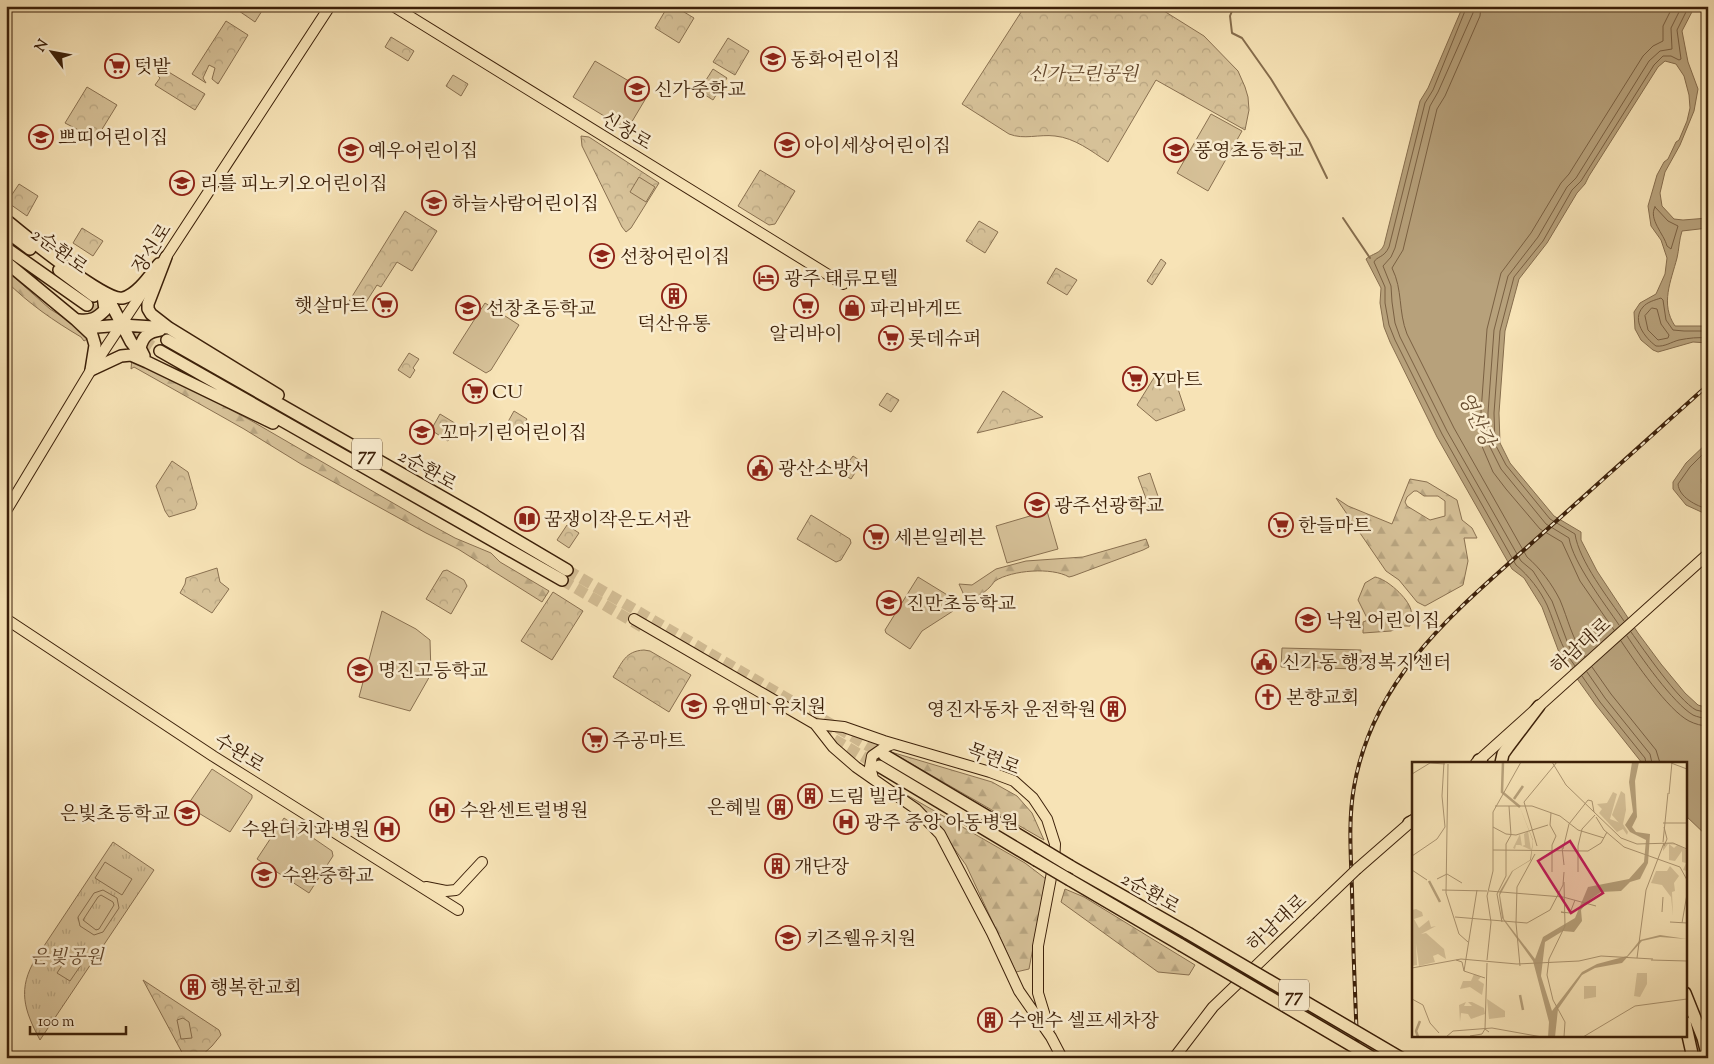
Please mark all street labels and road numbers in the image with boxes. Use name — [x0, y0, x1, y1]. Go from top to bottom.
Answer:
street label: 신창로 — [595, 106, 656, 158]
street label: 장신로 — [127, 219, 179, 280]
street label: 2순환로 — [25, 222, 92, 282]
road number: 77 — [352, 438, 382, 469]
street label: 2순환로 — [392, 443, 461, 499]
street label: 하남대로 — [1545, 612, 1618, 681]
street label: 수완로 — [208, 728, 269, 780]
street label: 목련로 — [962, 737, 1024, 783]
street label: 2순환로 — [1115, 866, 1184, 922]
street label: 하남대로 — [1242, 889, 1314, 959]
road number: 77 — [1279, 980, 1309, 1010]

